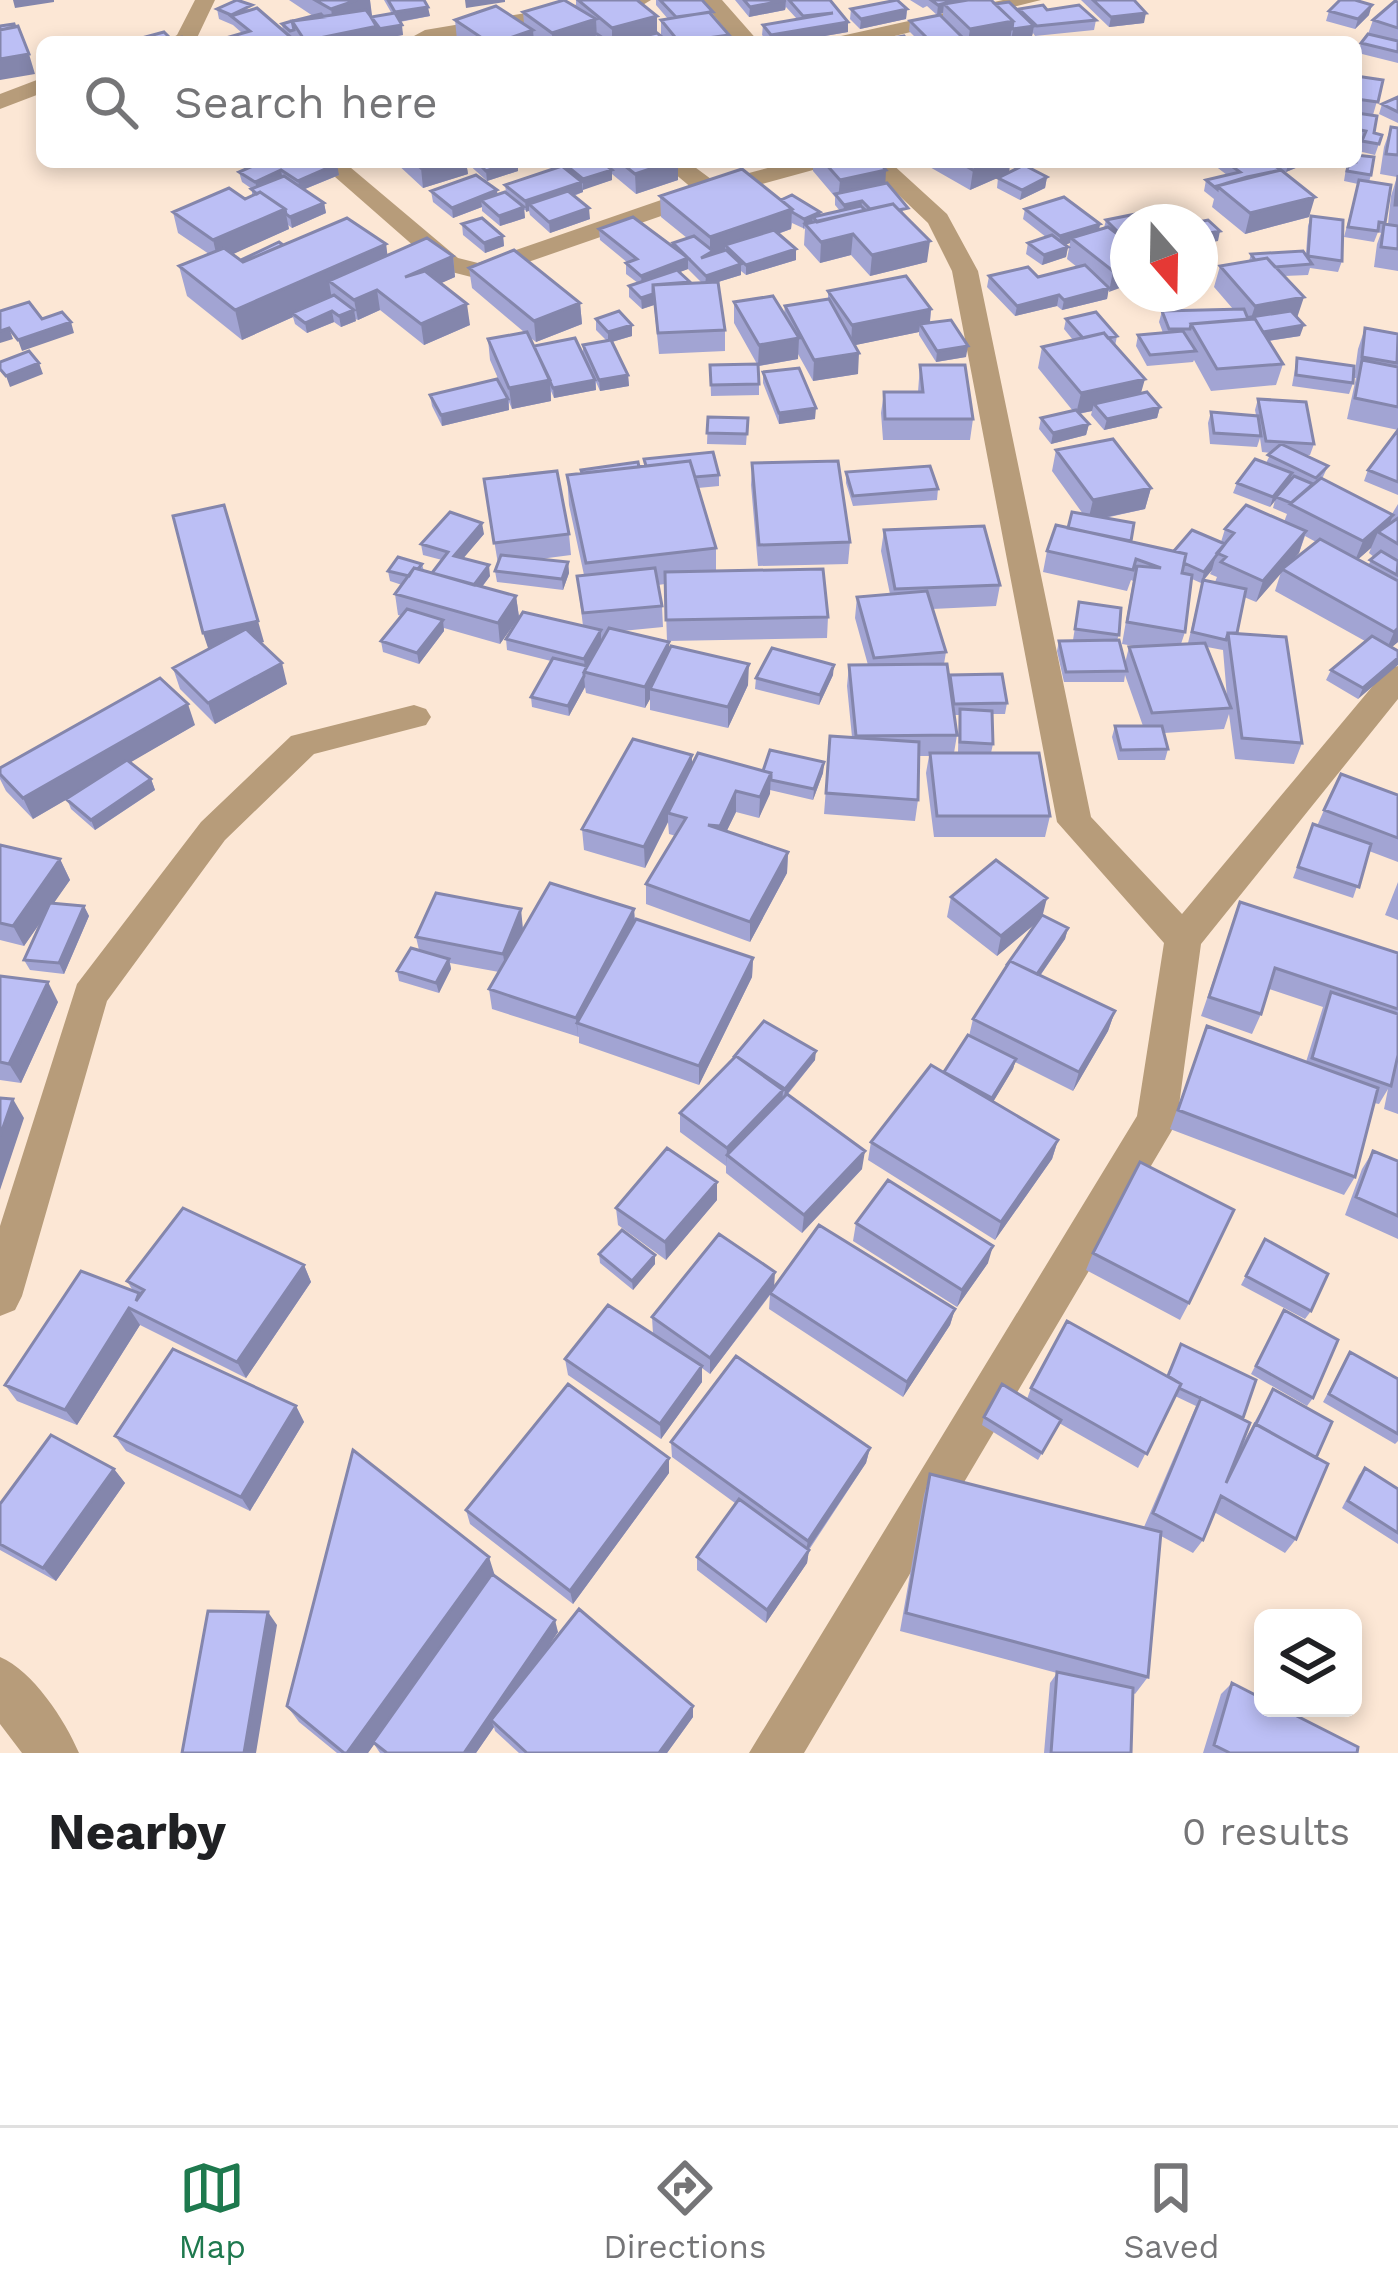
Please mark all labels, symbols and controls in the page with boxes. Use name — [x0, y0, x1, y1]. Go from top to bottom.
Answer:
search box — [36, 36, 1362, 168]
icon: search — [78, 69, 144, 135]
text: Search here — [174, 76, 438, 129]
north arrow — [1110, 204, 1218, 312]
map controls — [1254, 1609, 1362, 1717]
button: layers — [1254, 1609, 1362, 1717]
text: Nearby — [48, 1802, 226, 1861]
text: 0 results — [1182, 1809, 1350, 1854]
tab: Map — [179, 2155, 246, 2266]
tab: Directions — [603, 2155, 766, 2266]
tab: Saved — [1124, 2155, 1219, 2266]

